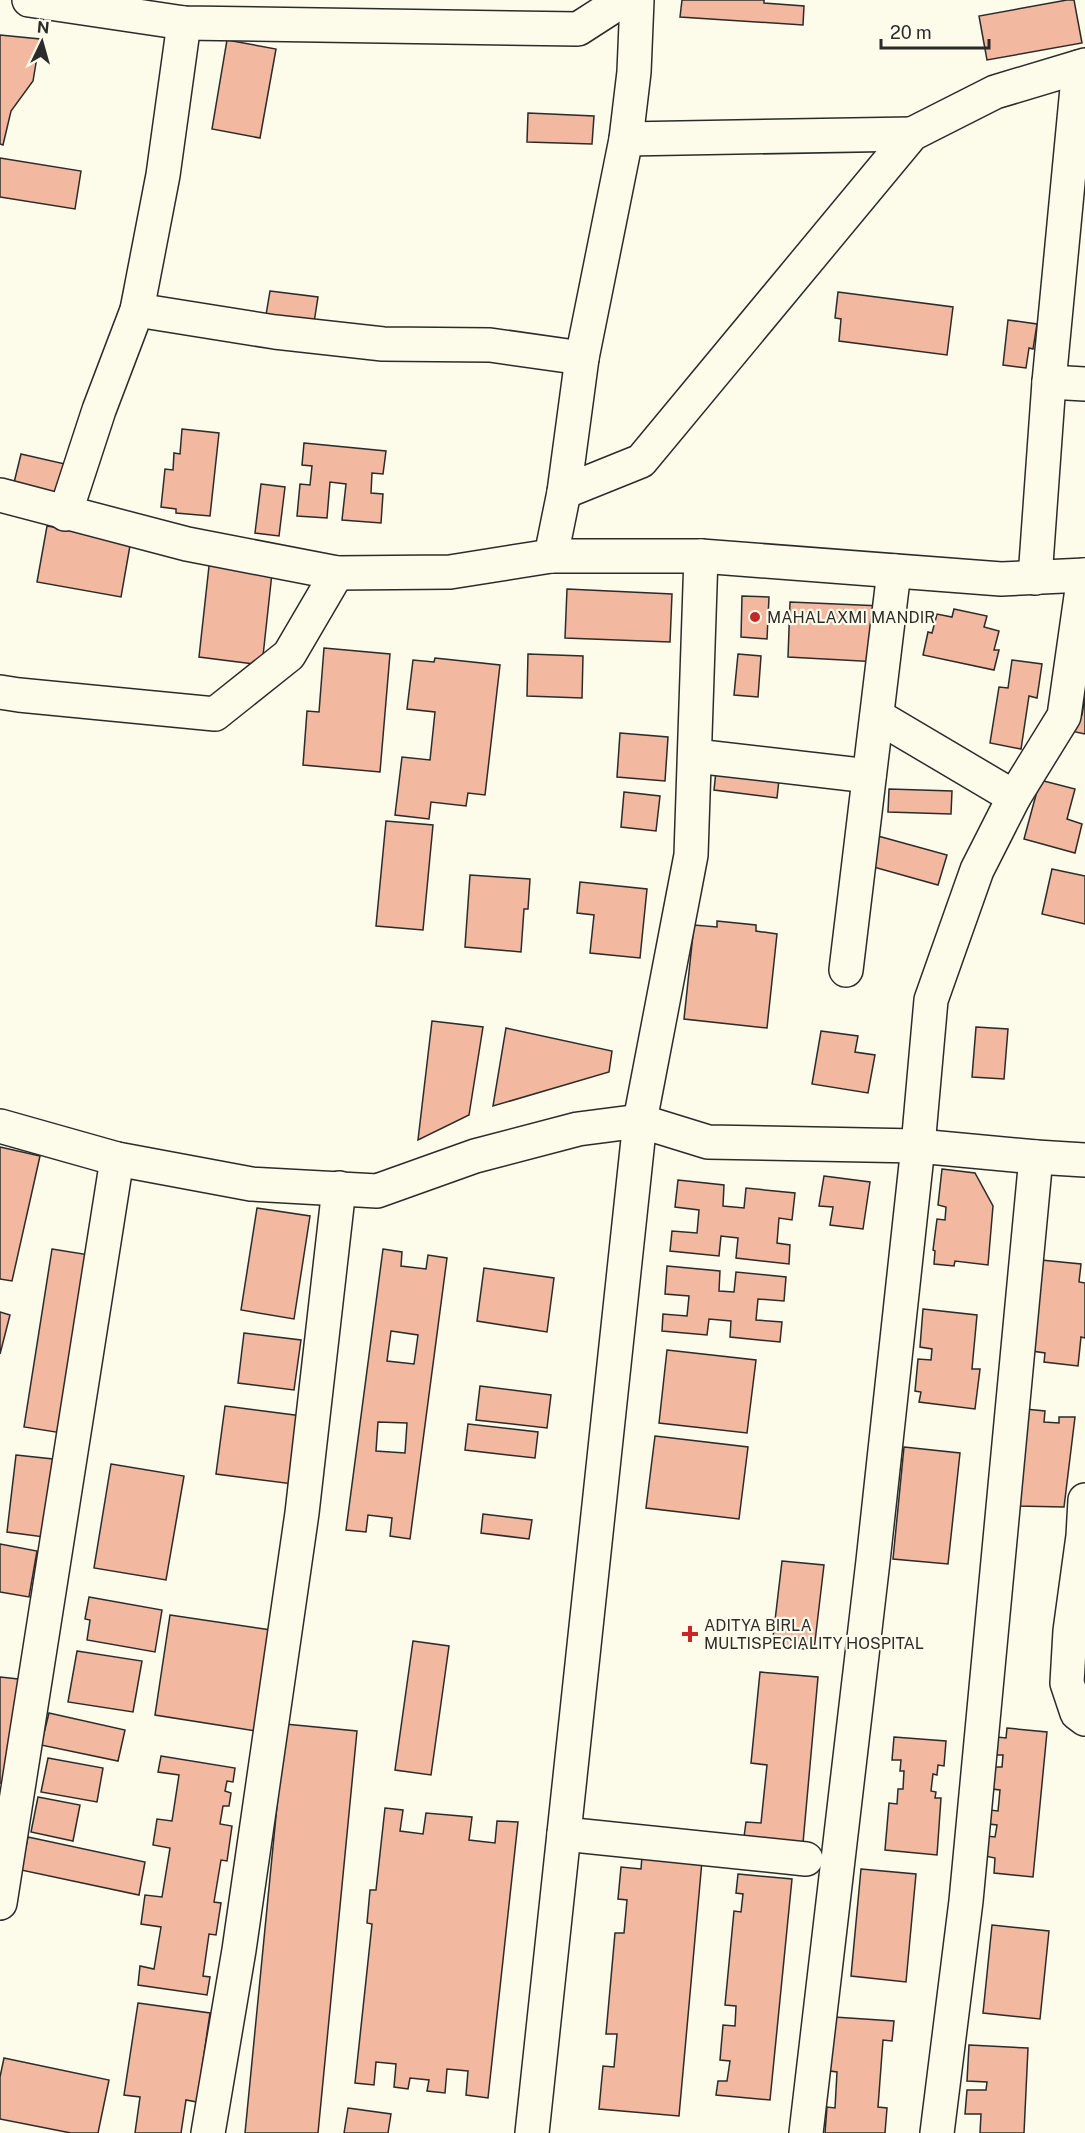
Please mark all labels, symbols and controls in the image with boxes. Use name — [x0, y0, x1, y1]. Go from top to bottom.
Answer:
north arrow — [12, 12, 72, 72]
scale bar — [881, 12, 989, 50]
text: N — [36, 18, 50, 38]
text: 20 m — [890, 22, 932, 43]
place label: MAHALAXMI MANDIR — [767, 608, 935, 627]
marker: MAHALAXMI MANDIR — [748, 610, 762, 624]
place label: ADITYA BIRLA MULTISPECIALITY HOSPITAL — [704, 1616, 924, 1653]
marker: ADITYA BIRLA MULTISPECIALITY HOSPITAL — [681, 1625, 699, 1643]

